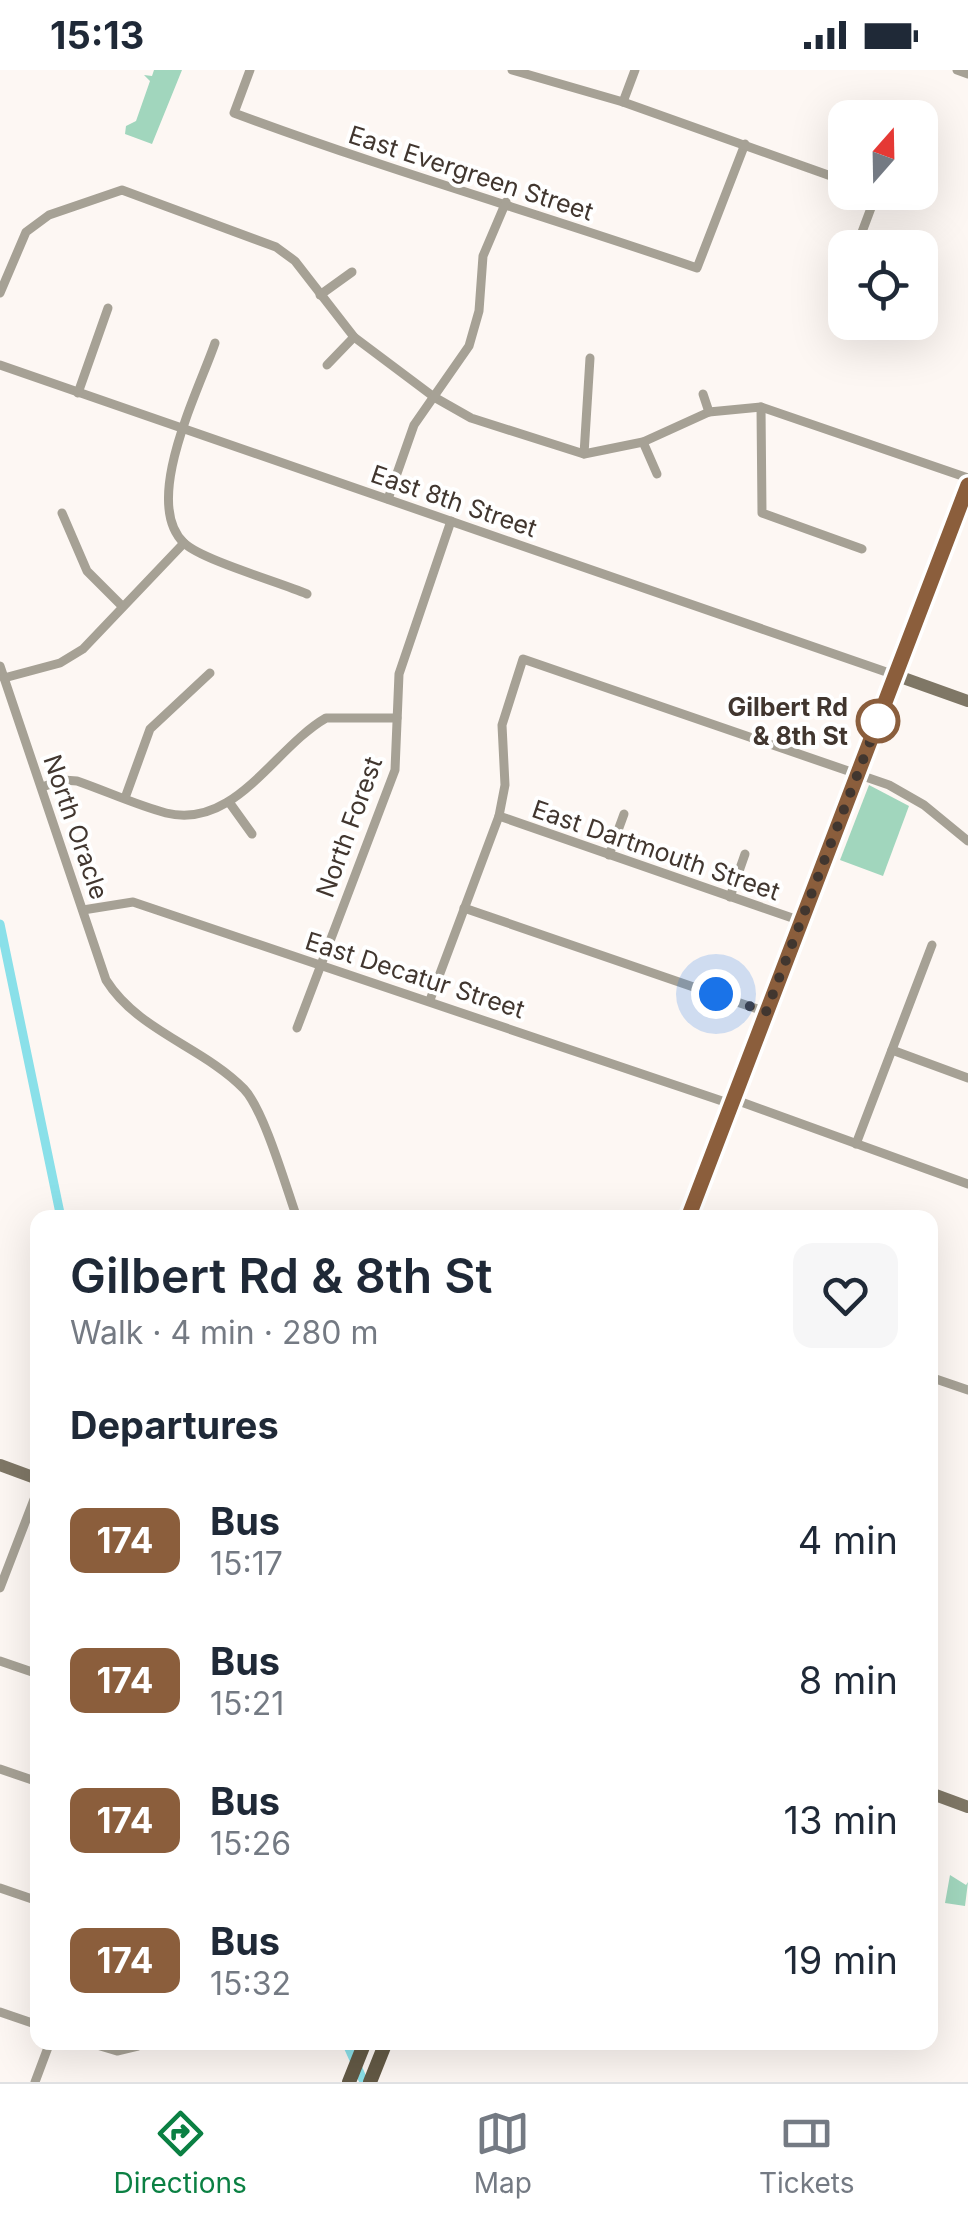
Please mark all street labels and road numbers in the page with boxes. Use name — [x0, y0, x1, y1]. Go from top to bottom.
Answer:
street label: East Evergreen Street — [345, 119, 597, 227]
street label: East 8th Street — [367, 459, 541, 543]
street label: North Oracle — [37, 751, 115, 903]
street label: North Forest — [310, 753, 388, 901]
street label: East Dartmouth Street — [528, 794, 784, 906]
street label: East Decatur Street — [302, 925, 528, 1025]

